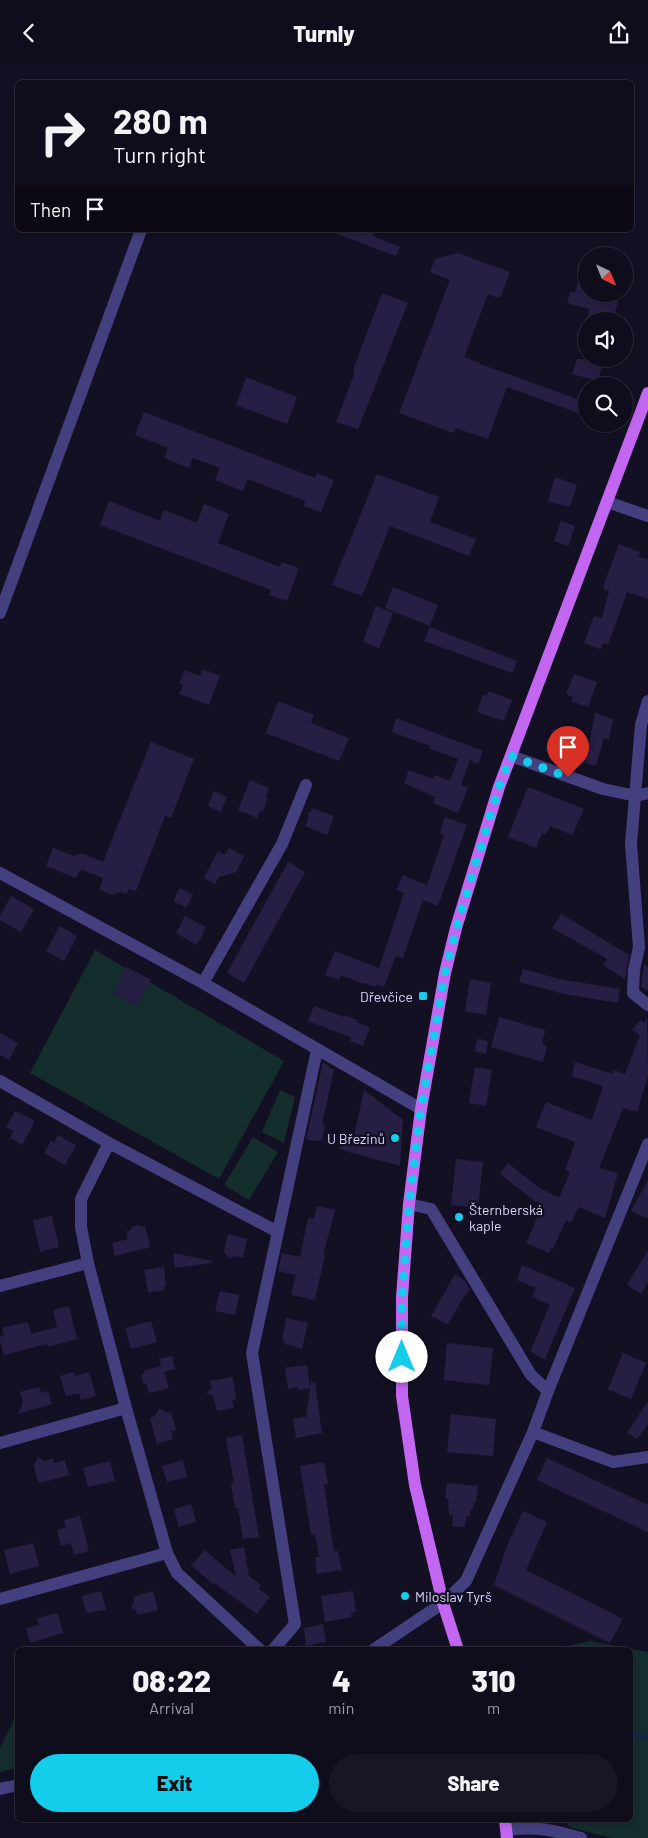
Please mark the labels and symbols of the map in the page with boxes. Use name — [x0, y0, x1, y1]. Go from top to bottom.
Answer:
north arrow — [578, 247, 632, 303]
pin — [547, 726, 589, 777]
place label: Dřevčice — [360, 988, 413, 1005]
marker: Dřevčice — [417, 990, 429, 1002]
place label: U Březinů — [327, 1130, 385, 1147]
marker: U Březinů — [389, 1132, 401, 1144]
place label: Šternberská kaple — [469, 1201, 543, 1234]
marker: Šternberská kaple — [453, 1211, 465, 1223]
position arrow — [375, 1330, 427, 1382]
place label: Miloslav Tyrš — [415, 1588, 492, 1605]
marker: Miloslav Tyrš — [399, 1590, 411, 1602]

